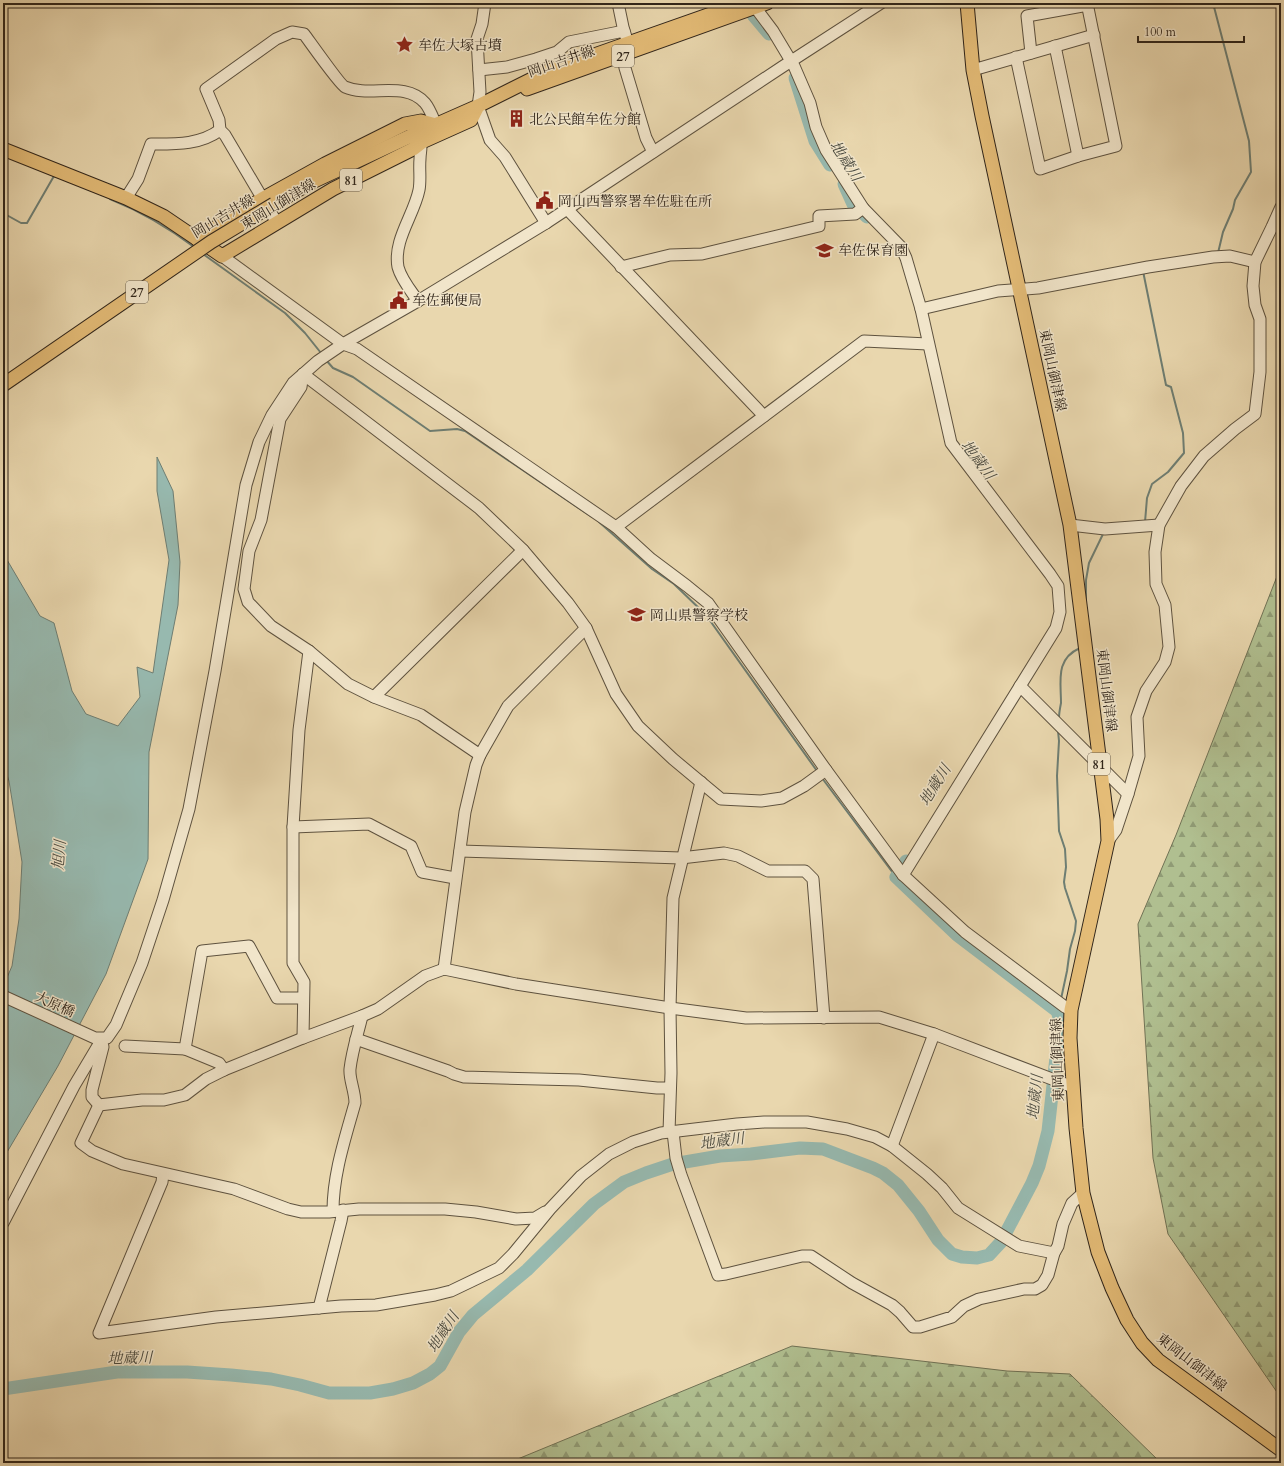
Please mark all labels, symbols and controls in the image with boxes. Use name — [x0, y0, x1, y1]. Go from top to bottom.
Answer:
scale bar — [1138, 18, 1244, 44]
text: 100 m — [1144, 24, 1177, 40]
place icon: 牟佐大塚古墳 — [395, 35, 415, 55]
place label: 牟佐大塚古墳 — [418, 36, 502, 55]
street label: 岡山吉井線 — [525, 41, 597, 82]
road number: 27 — [612, 45, 634, 67]
building icon: 北公民館牟佐分館 — [506, 109, 526, 129]
place label: 北公民館牟佐分館 — [529, 110, 641, 129]
water label: 地蔵川 — [825, 137, 868, 187]
road number: 81 — [340, 169, 362, 191]
street label: 東岡山御津線 — [237, 175, 319, 234]
street label: 岡山吉井線 — [188, 190, 258, 243]
public building icon: 岡山西警察署牟佐駐在所 — [535, 191, 555, 211]
place label: 岡山西警察署牟佐駐在所 — [558, 192, 712, 211]
school or university icon: 牟佐保育園 — [815, 240, 835, 260]
place label: 牟佐保育園 — [838, 241, 908, 260]
road number: 27 — [126, 281, 148, 303]
public building icon: 牟佐郵便局 — [389, 290, 409, 310]
place label: 牟佐郵便局 — [412, 291, 482, 310]
street label: 東岡山御津線 — [1034, 327, 1071, 413]
water label: 地蔵川 — [956, 436, 1001, 486]
school or university icon: 岡山県警察学校 — [627, 605, 647, 625]
place label: 岡山県警察学校 — [650, 606, 748, 625]
street label: 東岡山御津線 — [1092, 647, 1121, 733]
road number: 81 — [1088, 753, 1110, 775]
water label: 地蔵川 — [915, 759, 956, 809]
water label: 旭川 — [48, 837, 70, 871]
street label: 大原橋 — [32, 987, 78, 1022]
street label: 東岡山御津線 — [1047, 1018, 1068, 1102]
water label: 地蔵川 — [1023, 1072, 1048, 1120]
water label: 地蔵川 — [698, 1128, 748, 1154]
water label: 地蔵川 — [422, 1306, 465, 1356]
street label: 東岡山御津線 — [1153, 1329, 1231, 1396]
water label: 地蔵川 — [107, 1348, 155, 1368]

